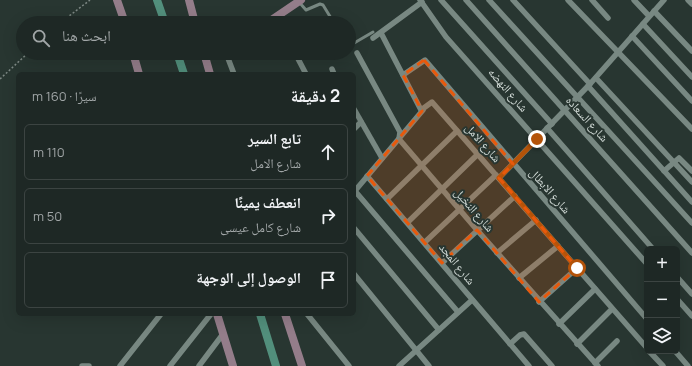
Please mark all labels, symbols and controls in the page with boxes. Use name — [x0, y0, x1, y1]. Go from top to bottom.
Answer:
search box — [16, 16, 356, 60]
text: ابحث هنا — [62, 25, 111, 46]
icon: search — [30, 27, 52, 49]
street label: شارع النهضه — [484, 64, 532, 115]
text: 2 دقيقة — [291, 84, 340, 107]
text: سيرًا · 160 m — [32, 87, 96, 105]
street label: شارع السعاده — [562, 92, 613, 145]
street label: شارع الامل — [462, 119, 505, 166]
text: تابع السير — [248, 128, 301, 149]
route end — [528, 130, 546, 148]
icon: ahead — [317, 141, 339, 163]
text: 110 m — [33, 143, 65, 161]
text: شارع الامل — [250, 154, 301, 172]
street label: شارع الابطال — [526, 164, 575, 217]
street label: شارع النخيل — [450, 184, 498, 236]
text: انعطف يمينًا — [234, 192, 301, 213]
icon: right — [317, 205, 339, 227]
text: 50 m — [33, 207, 62, 225]
text: شارع كامل عيسى — [220, 218, 301, 236]
street label: شارع المجد — [435, 239, 480, 288]
map controls — [644, 246, 680, 354]
button: + — [644, 246, 680, 282]
route start — [568, 259, 586, 277]
text: الوصول إلى الوجهة — [196, 267, 301, 288]
icon: arrive — [317, 269, 339, 291]
button: − — [644, 282, 680, 318]
button: layers — [644, 318, 680, 354]

